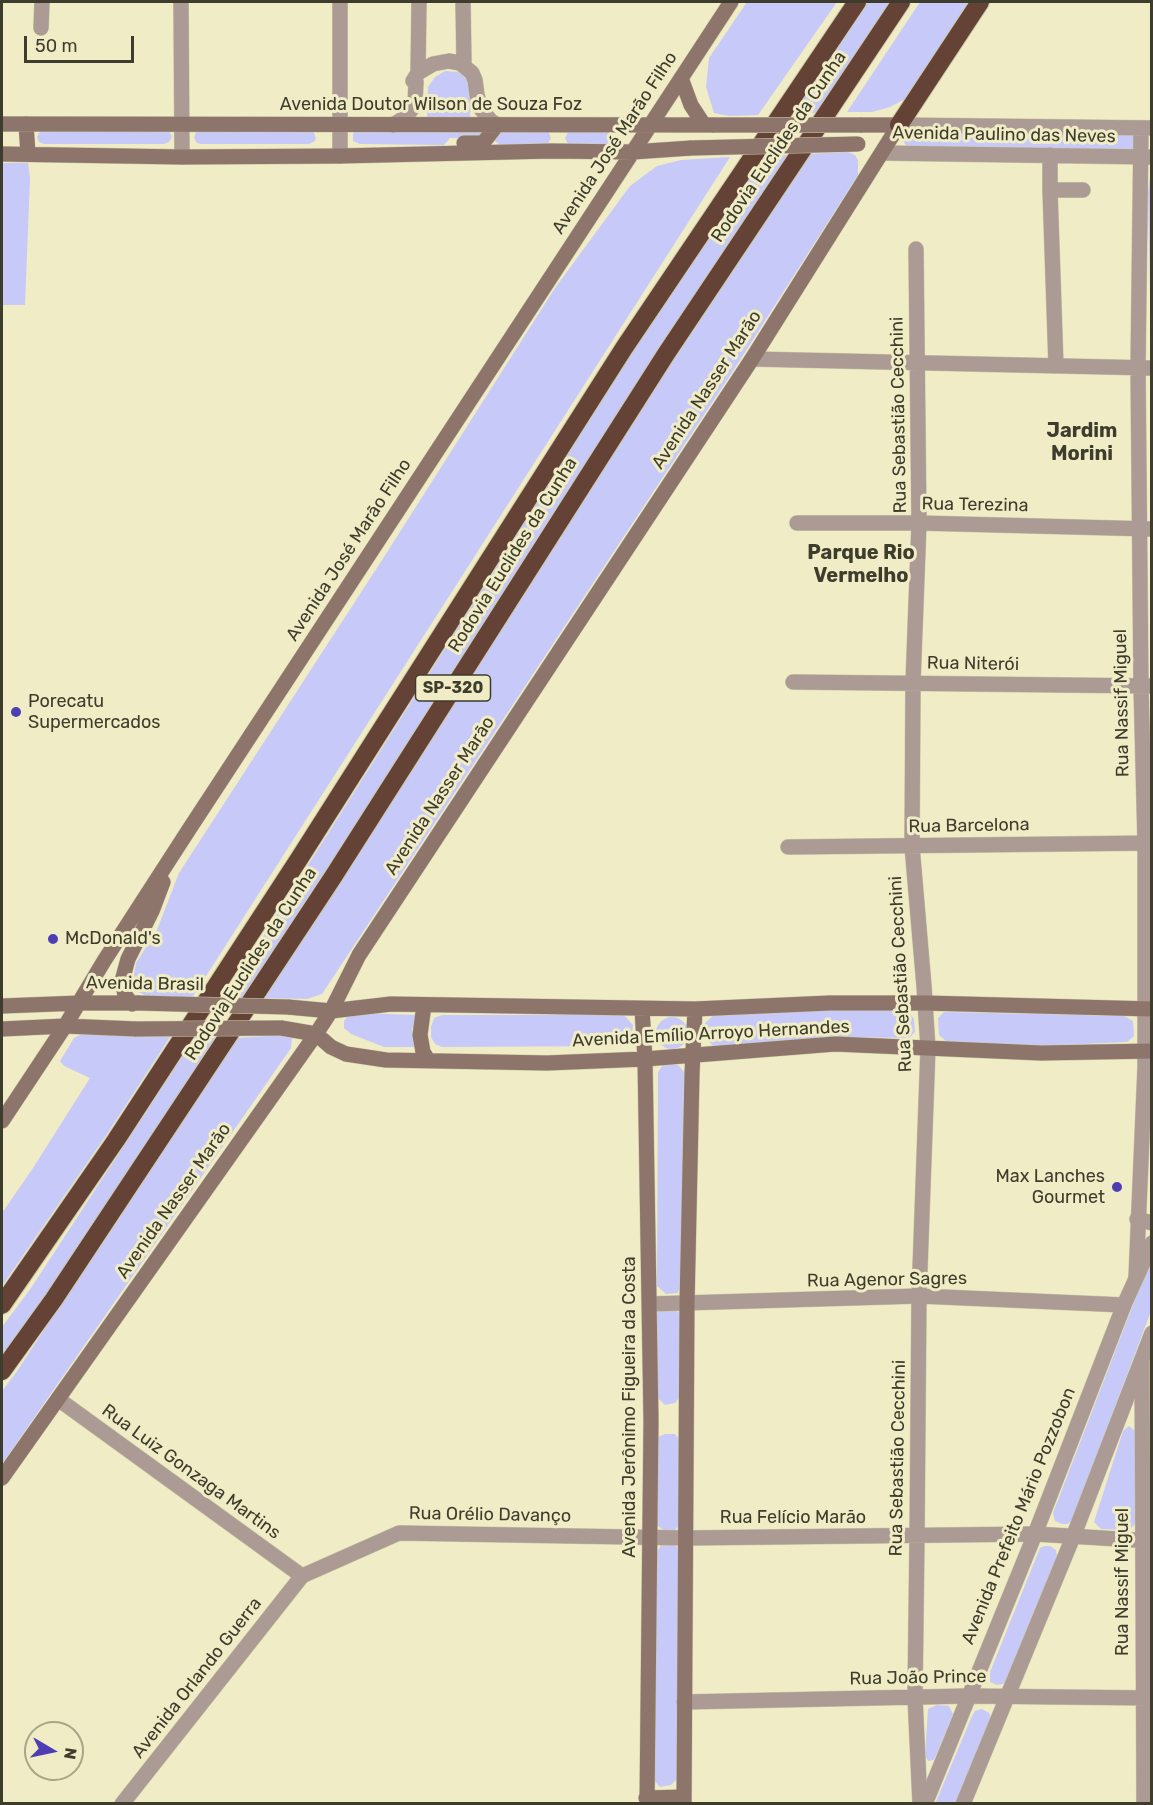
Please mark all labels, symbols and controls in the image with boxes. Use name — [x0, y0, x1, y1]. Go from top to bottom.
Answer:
scale bar — [27, 24, 136, 62]
text: 50 m — [35, 35, 78, 57]
street label: Rodovia Euclides da Cunha — [707, 47, 851, 247]
street label: Avenida José Marão Filho — [548, 48, 682, 238]
street label: Avenida Doutor Wilson de Souza Foz — [280, 94, 582, 116]
street label: Avenida Paulino das Neves — [892, 122, 1116, 148]
street label: Avenida Nasser Marão — [648, 307, 766, 473]
street label: Rua Sebastião Cecchini — [886, 316, 912, 514]
district label: Jardim Morini — [1047, 419, 1117, 466]
street label: Rodovia Euclides da Cunha — [444, 454, 582, 656]
street label: Avenida José Marão Filho — [282, 455, 416, 645]
street label: Rua Terezina — [921, 493, 1029, 517]
district label: Parque Rio Vermelho — [807, 541, 915, 588]
street label: Rua Nassif Miguel — [1110, 629, 1134, 777]
street label: Rua Niterói — [927, 652, 1019, 676]
road number: SP-320 — [416, 675, 490, 701]
place label: Porecatu Supermercados — [28, 691, 161, 734]
marker: Porecatu Supermercados — [9, 705, 23, 719]
street label: Avenida Nasser Marão — [381, 713, 499, 879]
street label: Rua Barcelona — [908, 814, 1030, 838]
street label: Rodovia Euclides da Cunha — [180, 863, 322, 1065]
street label: Rua Sebastião Cecchini — [885, 875, 917, 1073]
place label: McDonald's — [65, 928, 161, 950]
marker: McDonald's — [46, 932, 60, 946]
street label: Avenida Brasil — [86, 972, 204, 996]
street label: Avenida Emílio Arroyo Hernandes — [572, 1016, 850, 1052]
street label: Avenida Nasser Marão — [112, 1119, 236, 1283]
place label: Max Lanches Gourmet — [996, 1166, 1105, 1208]
marker: Max Lanches Gourmet — [1110, 1180, 1124, 1194]
street label: Avenida Jerônimo Figueira da Costa — [619, 1256, 641, 1558]
street label: Rua Agenor Sagres — [807, 1268, 967, 1292]
street label: Rua Sebastião Cecchini — [885, 1359, 911, 1557]
street label: Avenida Prefeito Mário Pozzobon — [957, 1384, 1081, 1648]
street label: Rua Luiz Gonzaga Martins — [97, 1400, 285, 1544]
street label: Rua Orélio Davanço — [409, 1503, 571, 1527]
street label: Rua Felício Marão — [720, 1507, 866, 1529]
street label: Rua Nassif Miguel — [1112, 1508, 1134, 1656]
street label: Avenida Orlando Guerra — [128, 1593, 266, 1763]
street label: Rua João Prince — [849, 1666, 987, 1690]
north arrow — [24, 1721, 84, 1781]
text: N — [60, 1746, 81, 1761]

